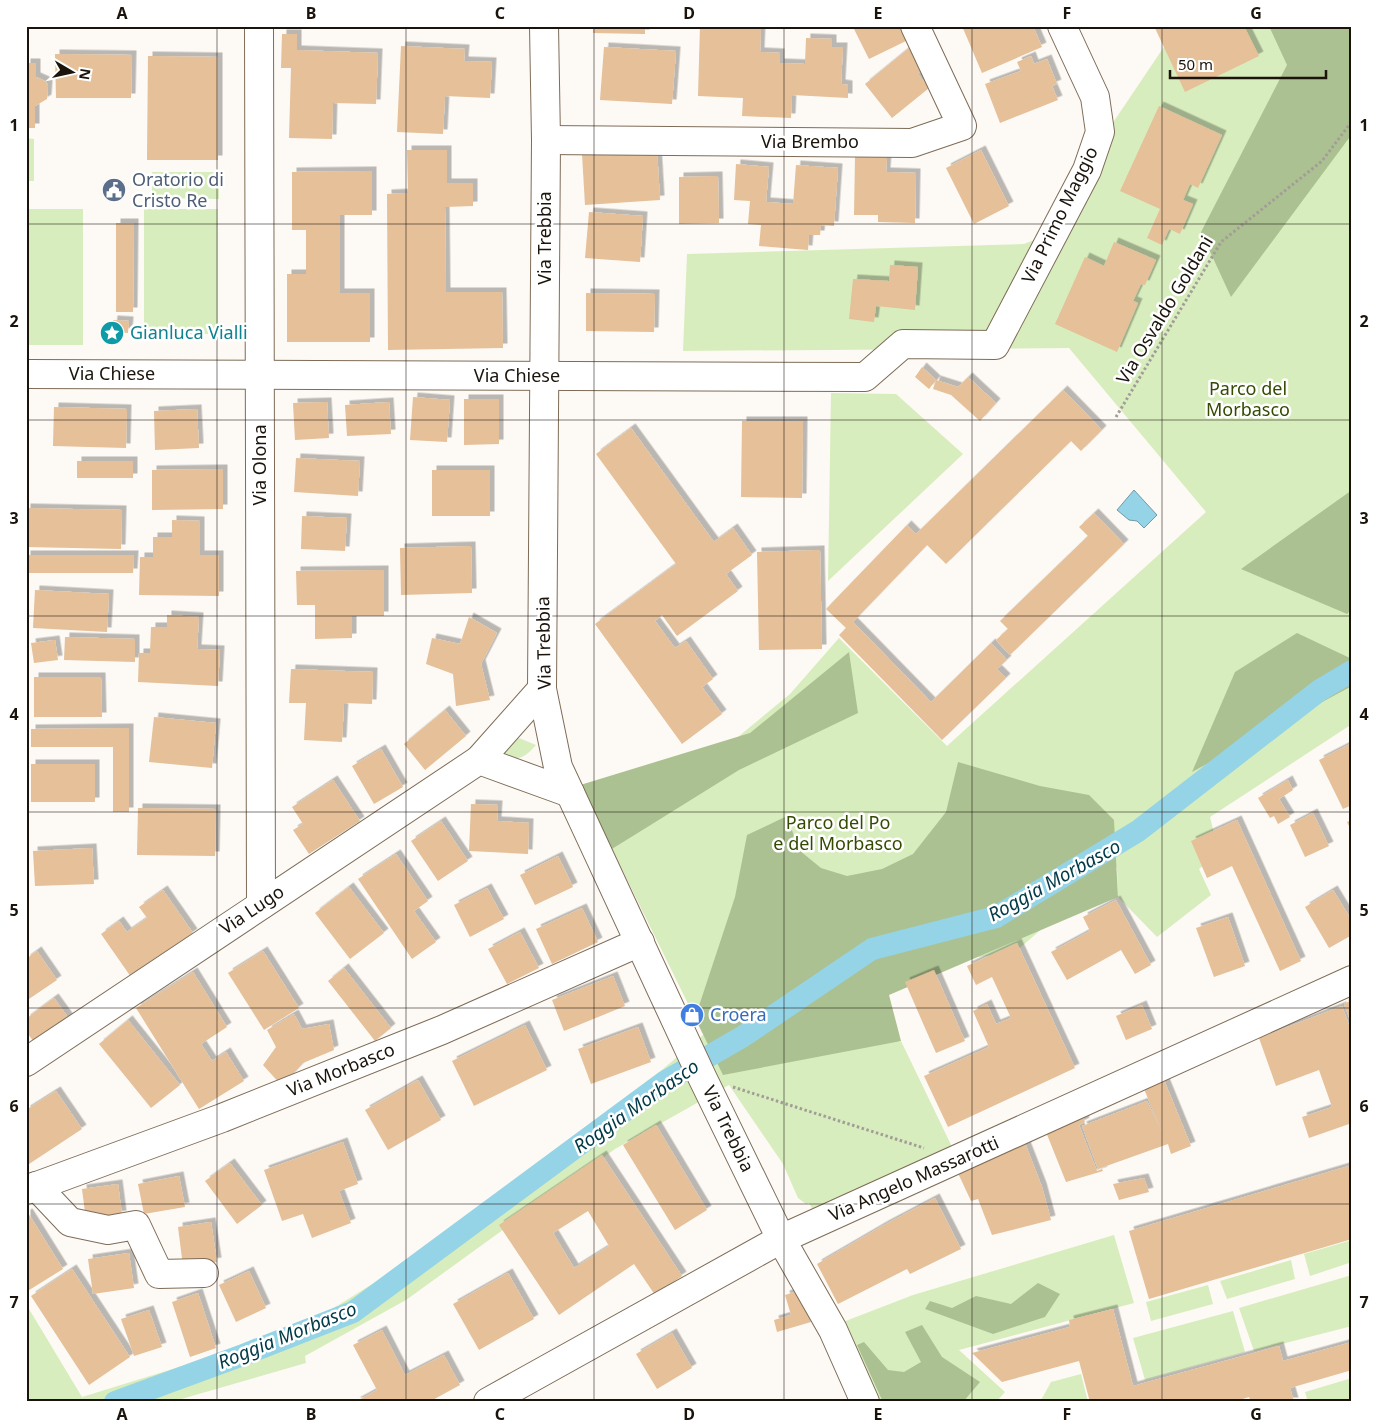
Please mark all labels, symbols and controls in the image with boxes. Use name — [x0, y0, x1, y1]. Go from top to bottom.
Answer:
text: A — [116, 2, 128, 24]
text: B — [306, 2, 316, 24]
text: C — [495, 2, 505, 24]
text: D — [683, 2, 695, 24]
text: E — [874, 2, 883, 24]
text: F — [1063, 2, 1071, 24]
text: G — [1250, 2, 1262, 24]
north arrow — [48, 48, 98, 98]
scale bar — [1170, 48, 1327, 80]
text: 50 m — [1178, 54, 1213, 74]
text: N — [75, 67, 96, 81]
text: 1 — [9, 114, 19, 136]
text: 1 — [1359, 114, 1369, 136]
street label: Via Brembo — [761, 129, 859, 153]
street label: Via Primo Maggio — [1016, 142, 1103, 287]
place label: Oratorio di Cristo Re — [132, 167, 224, 212]
public building icon: Oratorio di Cristo Re — [101, 177, 127, 203]
street label: Via Trebbia — [532, 191, 556, 285]
street label: Via Osvaldo Goldani — [1110, 231, 1218, 388]
text: 2 — [9, 310, 19, 332]
text: 2 — [1359, 310, 1369, 332]
place icon: Gianluca Vialli — [99, 320, 125, 346]
place label: Gianluca Vialli — [130, 320, 248, 344]
street label: Via Chiese — [69, 361, 155, 385]
street label: Via Chiese — [474, 363, 560, 387]
park label: Parco del Morbasco — [1206, 376, 1290, 421]
street label: Via Olona — [247, 424, 271, 506]
text: 3 — [9, 507, 19, 529]
text: 3 — [1359, 507, 1369, 529]
street label: Via Trebbia — [530, 596, 556, 690]
text: 4 — [9, 703, 19, 725]
text: 4 — [1359, 703, 1369, 725]
park label: Parco del Po e del Morbasco — [773, 810, 903, 855]
water label: Roggia Morbasco — [983, 833, 1125, 927]
street label: Via Lugo — [215, 879, 288, 939]
text: 5 — [9, 899, 19, 921]
text: 5 — [1359, 899, 1369, 921]
shop icon: Croera — [679, 1002, 705, 1028]
place label: Croera — [710, 1002, 767, 1026]
street label: Via Morbasco — [283, 1037, 398, 1102]
water label: Roggia Morbasco — [568, 1053, 704, 1159]
street label: Via Trebbia — [698, 1081, 760, 1176]
text: 6 — [9, 1095, 19, 1117]
text: 6 — [1359, 1095, 1369, 1117]
street label: Via Angelo Massarotti — [825, 1130, 1002, 1226]
text: 7 — [9, 1291, 19, 1313]
text: 7 — [1359, 1291, 1369, 1313]
water label: Roggia Morbasco — [214, 1295, 360, 1375]
text: A — [116, 1403, 128, 1425]
text: B — [306, 1403, 316, 1425]
text: C — [495, 1403, 505, 1425]
text: D — [683, 1403, 695, 1425]
text: E — [874, 1403, 883, 1425]
text: F — [1063, 1403, 1071, 1425]
text: G — [1250, 1403, 1262, 1425]

